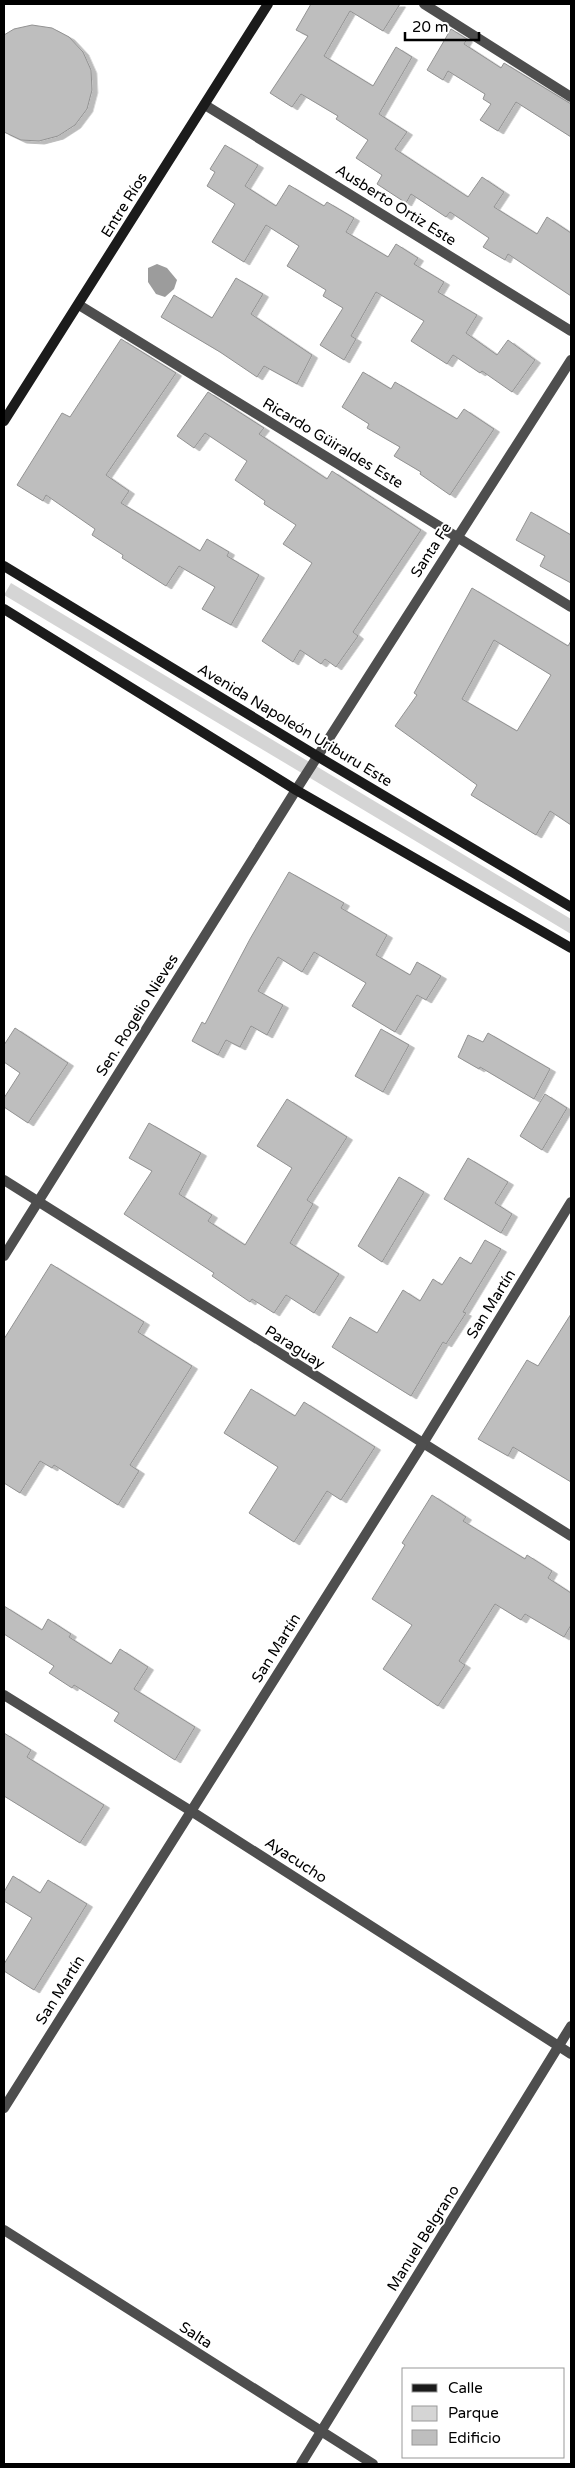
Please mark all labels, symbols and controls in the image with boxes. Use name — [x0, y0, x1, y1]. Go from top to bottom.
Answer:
scale bar — [405, 10, 479, 42]
text: 20 m — [412, 18, 449, 36]
street label: Ausberto Ortiz Este — [332, 161, 460, 249]
street label: Entre Ríos — [97, 169, 151, 241]
street label: Ricardo Güiraldes Este — [259, 394, 407, 492]
street label: Santa Fe — [407, 519, 455, 581]
street label: Avenida Napoleón Uriburu Este — [194, 660, 396, 790]
street label: Sen. Rogelio Nieves — [92, 951, 182, 1079]
street label: San Martín — [463, 1266, 519, 1342]
street label: Paraguay — [262, 1322, 328, 1372]
street label: San Martín — [248, 1610, 304, 1686]
street label: Ayacucho — [262, 1833, 330, 1887]
street label: San Martín — [32, 1952, 88, 2028]
street label: Manuel Belgrano — [383, 2182, 463, 2294]
street label: Salta — [176, 2318, 216, 2352]
legend — [402, 2368, 565, 2458]
text: Calle — [448, 2379, 483, 2397]
text: Parque — [448, 2404, 499, 2422]
text: Edificio — [448, 2429, 501, 2447]

